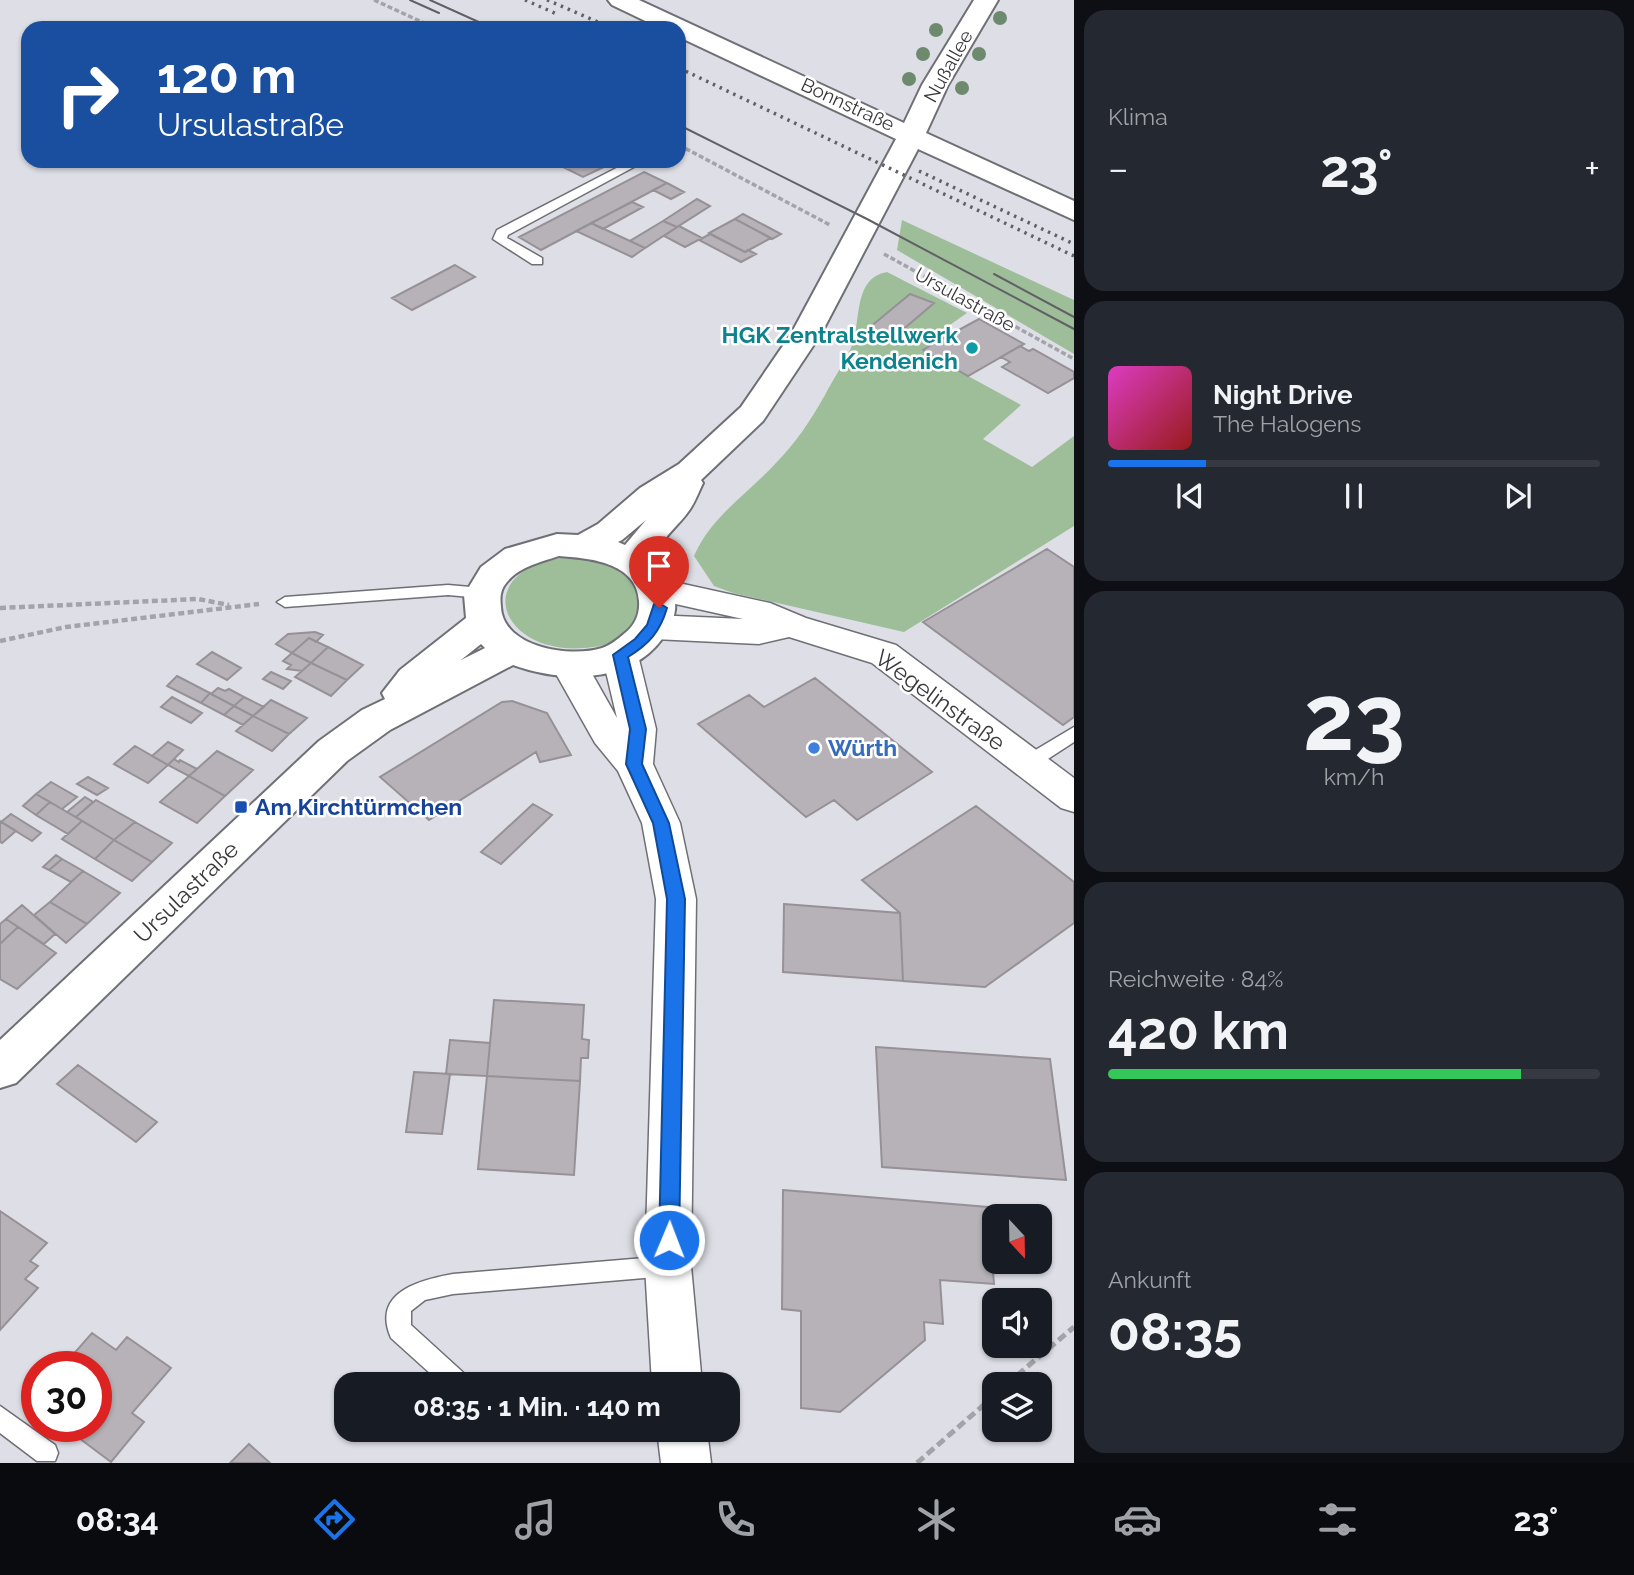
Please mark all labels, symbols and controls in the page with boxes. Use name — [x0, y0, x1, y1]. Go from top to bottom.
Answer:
street label: Nußallee — [919, 26, 977, 106]
text: 120 m — [157, 47, 296, 104]
icon: right — [42, 49, 133, 140]
street label: Bonnstraße — [798, 73, 898, 135]
text: Klima — [1108, 103, 1168, 130]
text: Ursulastraße — [157, 106, 344, 143]
text: 23° — [1320, 138, 1393, 199]
text: − — [1108, 146, 1128, 191]
text: + — [1584, 146, 1600, 191]
street label: Ursulastraße — [911, 262, 1019, 336]
place label: HGK Zentralstellwerk Kendenich — [722, 321, 958, 374]
marker: HGK Zentralstellwerk Kendenich — [964, 340, 980, 356]
text: Night Drive — [1213, 380, 1352, 410]
text: The Halogens — [1213, 410, 1361, 437]
icon: previous — [1171, 477, 1209, 515]
icon: pause — [1335, 477, 1373, 515]
icon: next — [1499, 477, 1537, 515]
pin — [629, 536, 689, 608]
icon: arrive — [640, 547, 678, 585]
street label: Wegelinstraße — [870, 643, 1011, 756]
text: 23 — [1303, 664, 1405, 771]
place label: Würth — [828, 734, 897, 761]
marker: Würth — [806, 740, 822, 756]
text: km/h — [1324, 763, 1384, 790]
place label: Am Kirchtürmchen — [255, 793, 462, 820]
marker: Am Kirchtürmchen — [233, 799, 249, 815]
street label: Ursulastraße — [128, 835, 243, 948]
text: Reichweite · 84% — [1108, 965, 1283, 992]
text: 420 km — [1108, 1000, 1289, 1061]
position arrow — [632, 1203, 706, 1277]
north arrow — [982, 1204, 1052, 1274]
map controls — [982, 1204, 1052, 1442]
text: Ankunft — [1108, 1266, 1191, 1293]
button: sound — [982, 1288, 1052, 1358]
text: 08:35 — [1108, 1301, 1242, 1362]
speed limit sign: 30 — [21, 1351, 112, 1442]
button: layers — [982, 1372, 1052, 1442]
text: 08:35 · 1 Min. · 140 m — [413, 1392, 661, 1422]
icon: directions — [310, 1495, 359, 1544]
icon: music — [511, 1495, 560, 1544]
icon: phone — [711, 1495, 760, 1544]
icon: climate — [912, 1495, 961, 1544]
icon: car — [1113, 1495, 1162, 1544]
icon: filters — [1313, 1495, 1362, 1544]
text: 08:34 — [76, 1501, 159, 1538]
text: 23° — [1514, 1501, 1558, 1538]

